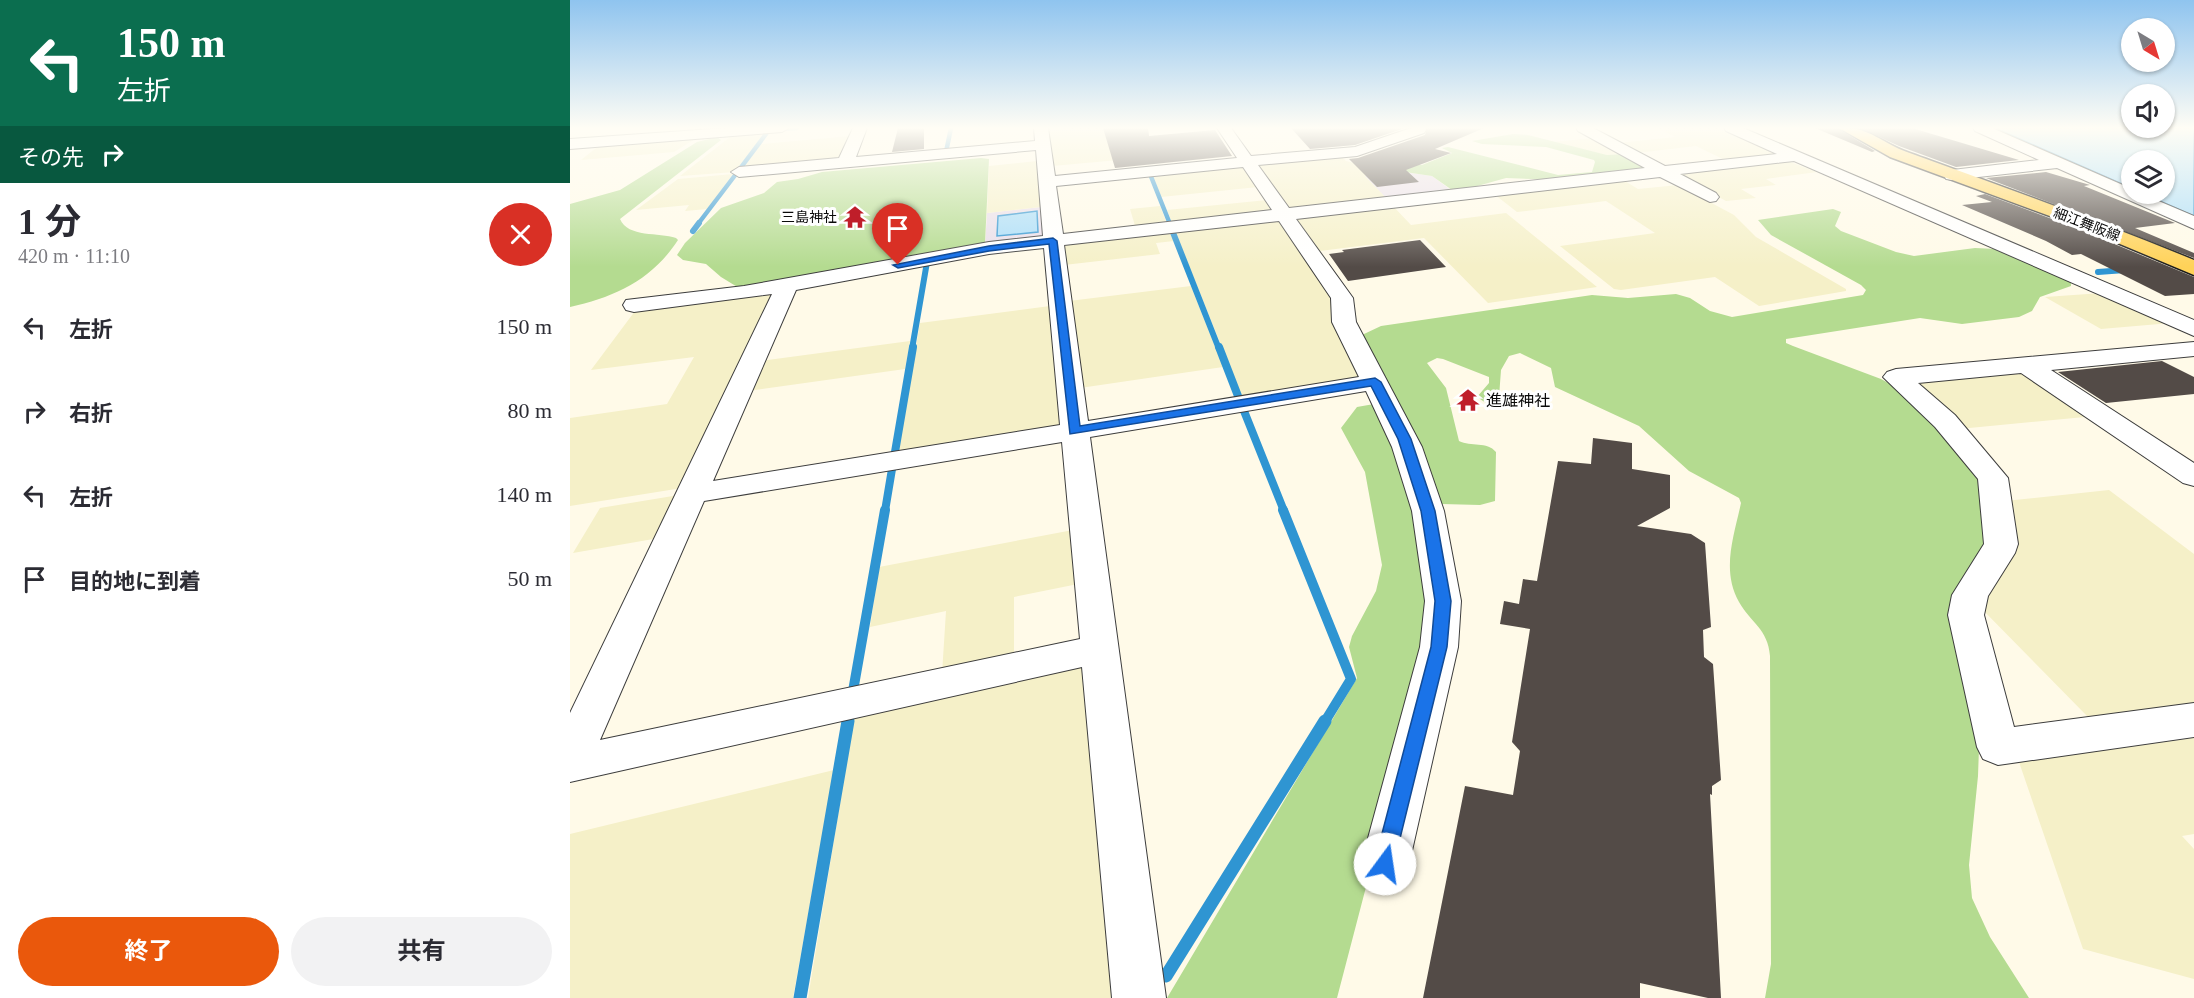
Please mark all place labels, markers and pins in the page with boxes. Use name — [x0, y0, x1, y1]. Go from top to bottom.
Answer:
pin — [872, 203, 923, 265]
temple icon: 三島神社 — [842, 204, 868, 230]
place label: 三島神社 — [781, 210, 837, 225]
temple icon: 進雄神社 — [1455, 387, 1481, 413]
place label: 進雄神社 — [1486, 392, 1550, 409]

